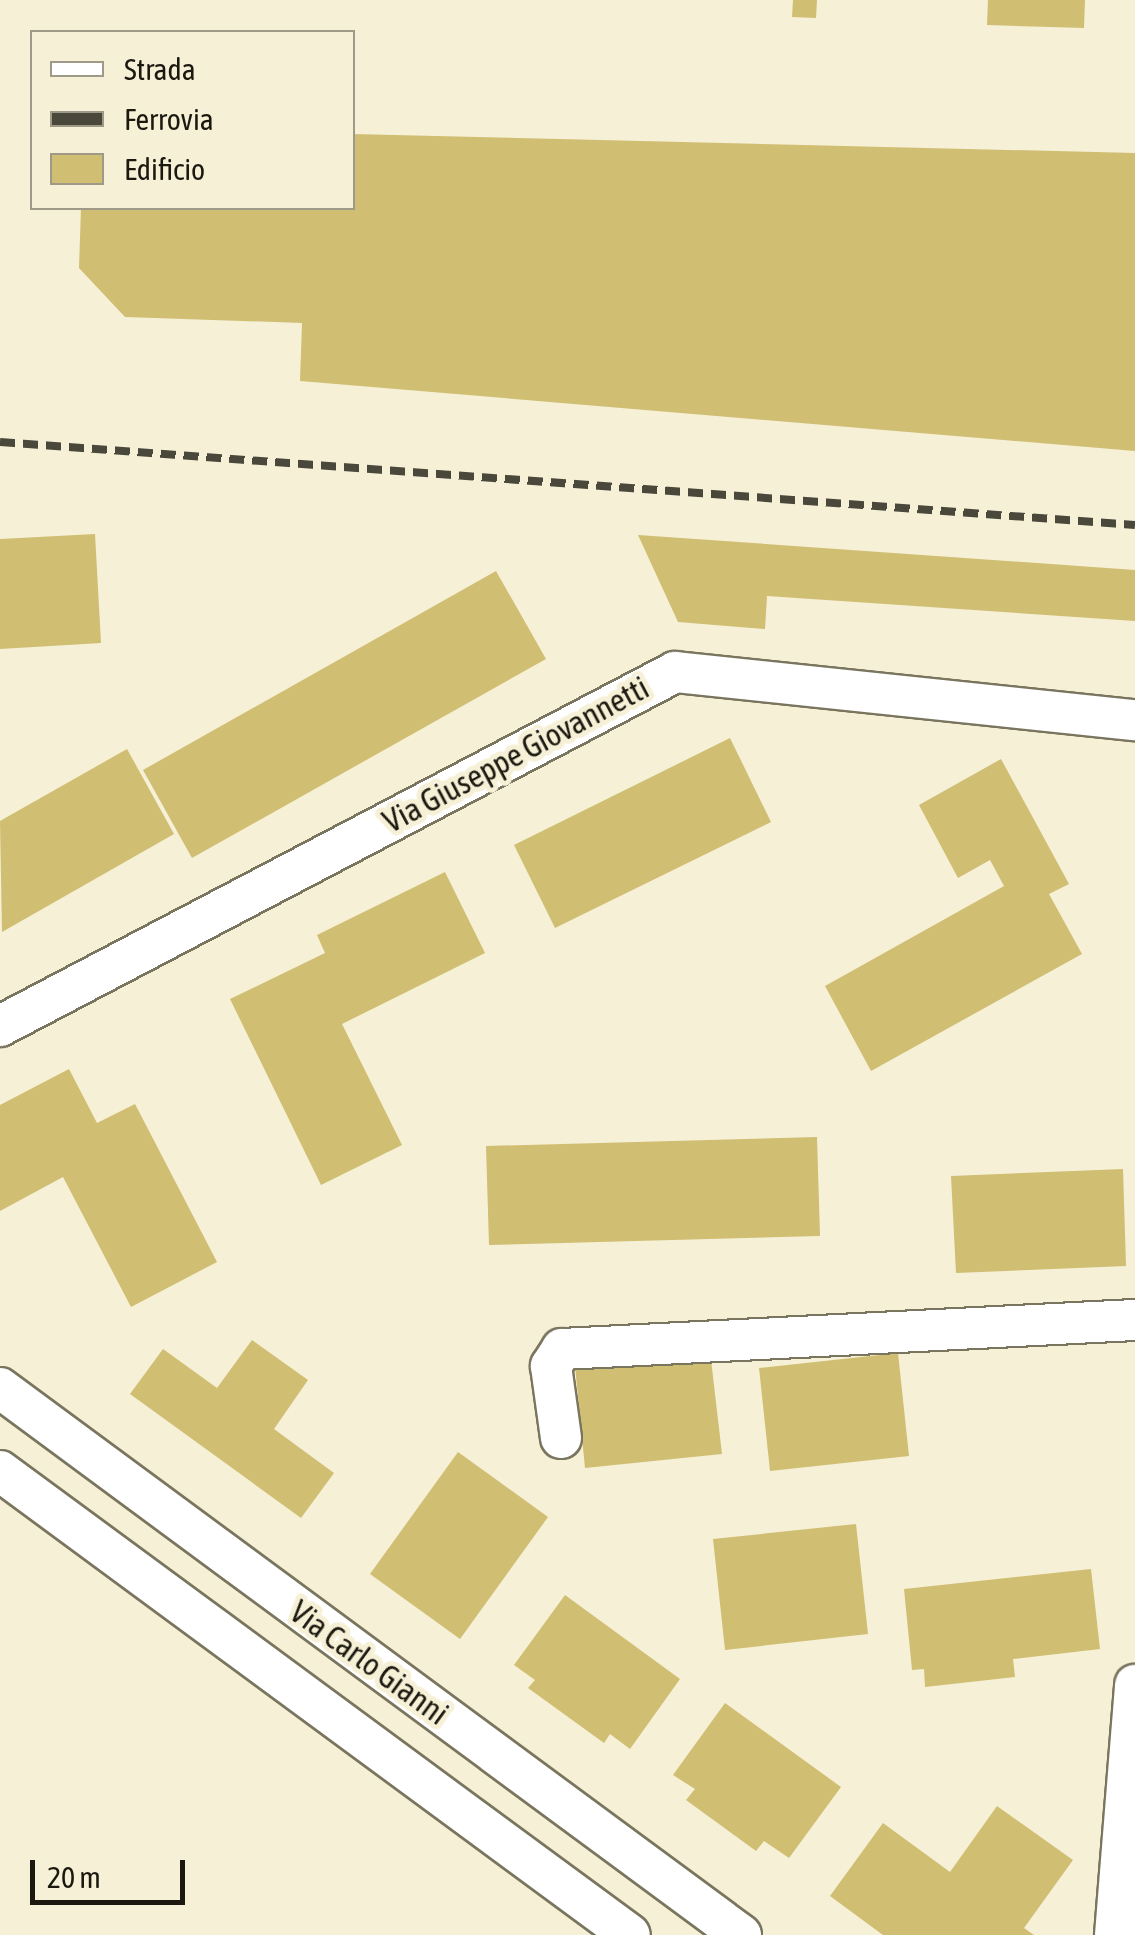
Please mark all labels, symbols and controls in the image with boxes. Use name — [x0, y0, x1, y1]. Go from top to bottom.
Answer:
legend — [30, 30, 355, 210]
text: Strada — [124, 52, 196, 86]
text: Ferrovia — [124, 102, 214, 136]
text: Edificio — [124, 152, 205, 186]
street label: Via Giuseppe Giovannetti — [377, 669, 655, 841]
street label: Via Carlo Gianni — [282, 1593, 456, 1733]
scale bar — [35, 1840, 190, 1902]
text: 20 m — [47, 1860, 101, 1894]

